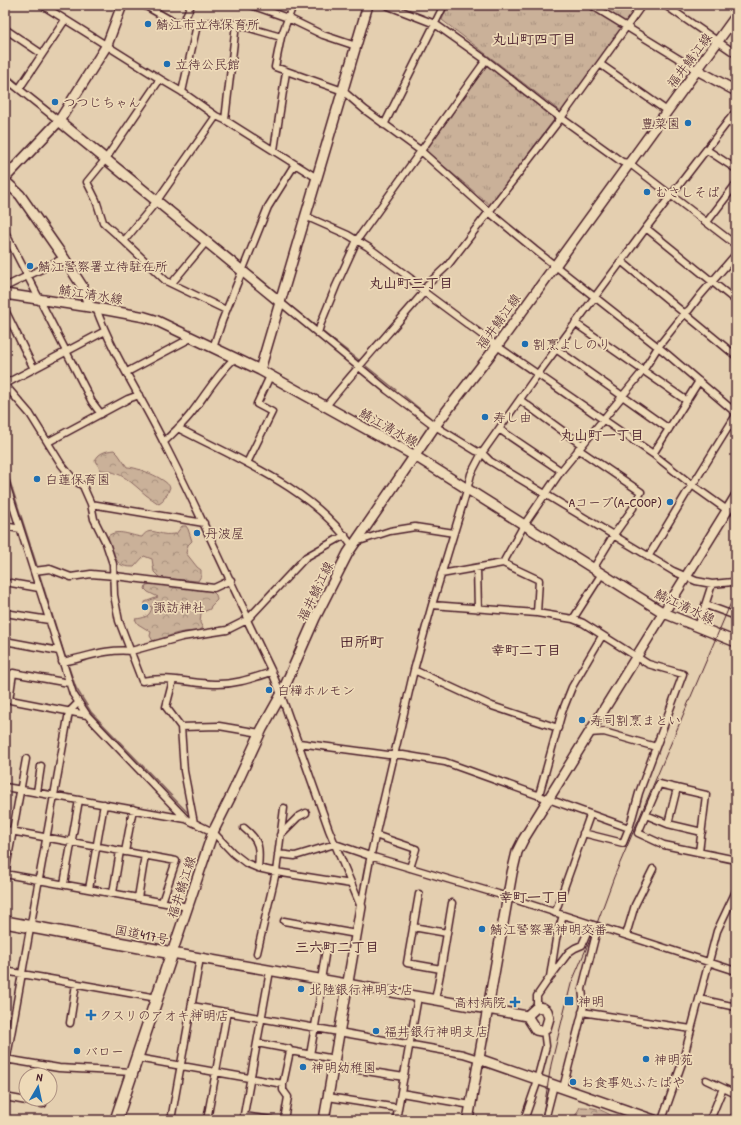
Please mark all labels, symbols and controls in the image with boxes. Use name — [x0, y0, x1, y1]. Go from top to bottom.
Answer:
place label: 鯖江市立待保育所 — [156, 15, 260, 33]
marker: 鯖江市立待保育所 — [143, 19, 153, 29]
street label: 福井鯖江線 — [662, 28, 716, 91]
district label: 丸山町四丁目 — [492, 29, 576, 48]
place label: 立待公民館 — [175, 55, 240, 73]
marker: 立待公民館 — [162, 59, 172, 69]
place label: つつじちゃん — [63, 93, 141, 111]
marker: つつじちゃん — [50, 97, 60, 107]
place label: 豊菜園 — [641, 114, 680, 132]
marker: 豊菜園 — [683, 118, 693, 128]
place label: むさしそば — [655, 183, 720, 201]
marker: むさしそば — [642, 187, 652, 197]
place label: 鯖江警察署立待駐在所 — [38, 257, 168, 275]
marker: 鯖江警察署立待駐在所 — [25, 261, 35, 271]
district label: 丸山町三丁目 — [369, 273, 453, 292]
street label: 鯖江清水線 — [57, 280, 125, 308]
street label: 福井鯖江線 — [472, 289, 525, 353]
place label: 割烹よしのり — [533, 335, 611, 353]
marker: 割烹よしのり — [520, 339, 530, 349]
street label: 鯖江清水線 — [356, 403, 423, 451]
place label: 寿し由 — [493, 408, 532, 426]
marker: 寿し由 — [480, 412, 490, 422]
district label: 丸山町一丁目 — [560, 425, 644, 444]
place label: 白蓮保育園 — [45, 470, 110, 488]
marker: 白蓮保育園 — [32, 474, 42, 484]
place label: Aコープ(A-COOP) — [569, 493, 662, 511]
marker: Aコープ(A-COOP) — [665, 497, 675, 507]
place label: 丹波屋 — [205, 524, 244, 542]
marker: 丹波屋 — [192, 528, 202, 538]
street label: 福井鯖江線 — [293, 557, 338, 624]
street label: 鯖江清水線 — [652, 584, 719, 628]
place label: 諏訪神社 — [153, 598, 205, 616]
marker: 諏訪神社 — [140, 602, 150, 612]
district label: 田所町 — [339, 631, 385, 652]
district label: 幸町二丁目 — [491, 640, 561, 659]
place label: 白樺ホルモン — [277, 681, 355, 699]
marker: 白樺ホルモン — [264, 685, 274, 695]
place label: 寿司割烹まとい — [590, 711, 681, 729]
marker: 寿司割烹まとい — [577, 715, 587, 725]
street label: 福井鯖江線 — [162, 852, 200, 921]
district label: 幸町一丁目 — [499, 887, 569, 906]
street label: 国道417号 — [113, 920, 171, 948]
place label: 鯖江警察署神明交番 — [490, 920, 607, 938]
marker: 鯖江警察署神明交番 — [477, 924, 487, 934]
district label: 三六町二丁目 — [295, 937, 379, 956]
place label: 北陸銀行神明支店 — [309, 980, 413, 998]
marker: 北陸銀行神明支店 — [296, 984, 306, 994]
place label: 神明 — [578, 992, 604, 1010]
place label: 高村病院 — [454, 993, 506, 1011]
marker: 神明 — [563, 995, 575, 1007]
marker: 高村病院 — [509, 996, 521, 1008]
place label: クスリのアオキ神明店 — [99, 1006, 229, 1024]
marker: クスリのアオキ神明店 — [86, 1010, 96, 1020]
place label: 福井銀行神明支店 — [384, 1022, 488, 1040]
marker: 福井銀行神明支店 — [371, 1026, 381, 1036]
place label: バロー — [85, 1042, 124, 1060]
marker: バロー — [72, 1046, 82, 1056]
place label: 神明苑 — [654, 1050, 693, 1068]
marker: 神明苑 — [641, 1054, 651, 1064]
place label: 神明幼稚園 — [311, 1058, 376, 1076]
marker: 神明幼稚園 — [298, 1062, 308, 1072]
north arrow — [18, 1067, 58, 1107]
text: N — [36, 1070, 44, 1085]
place label: お食事処ふたばや — [581, 1073, 685, 1091]
marker: お食事処ふたばや — [568, 1077, 578, 1087]

